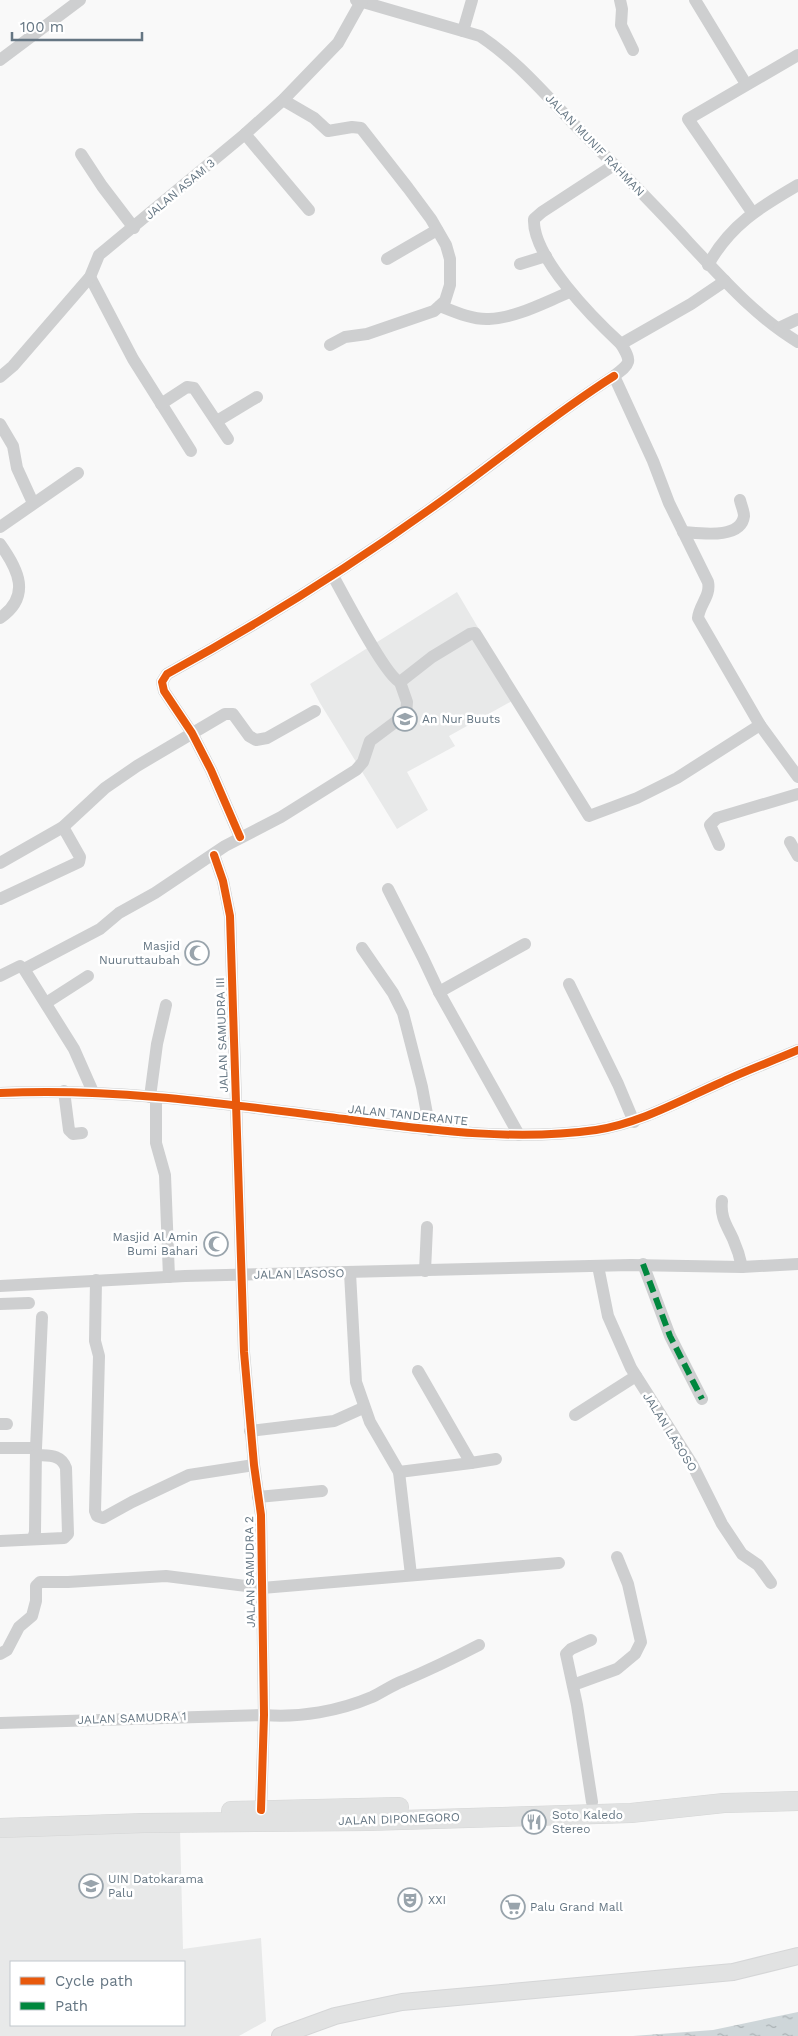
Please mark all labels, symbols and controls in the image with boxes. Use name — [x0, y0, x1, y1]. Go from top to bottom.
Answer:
scale bar — [12, 10, 142, 42]
text: 100 m — [20, 18, 64, 36]
street label: JALAN MUNIF RAHMAN — [543, 91, 647, 199]
street label: JALAN ASAM 3 — [142, 156, 218, 222]
school or university icon: An Nur Buuts — [392, 706, 418, 732]
place label: An Nur Buuts — [422, 712, 500, 726]
place label: Masjid Nuuruttaubah — [99, 939, 180, 967]
mosque icon: Masjid Nuuruttaubah — [184, 940, 210, 966]
street label: JALAN SAMUDRA III — [213, 977, 231, 1093]
street label: JALAN TANDERANTE — [347, 1102, 469, 1128]
place label: Masjid Al Amin Bumi Bahari — [112, 1230, 198, 1258]
mosque icon: Masjid Al Amin Bumi Bahari — [203, 1231, 229, 1257]
street label: JALAN LASOSO — [253, 1266, 345, 1282]
street label: JALAN LASOSO — [640, 1390, 700, 1474]
street label: JALAN SAMUDRA 2 — [242, 1516, 258, 1628]
street label: JALAN SAMUDRA 1 — [77, 1709, 187, 1727]
place label: Soto Kaledo Stereo — [552, 1808, 623, 1836]
restaurant icon: Soto Kaledo Stereo — [521, 1809, 547, 1835]
street label: JALAN DIPONEGORO — [338, 1810, 460, 1828]
place label: UIN Datokarama Palu — [108, 1872, 204, 1900]
school or university icon: UIN Datokarama Palu — [78, 1873, 104, 1899]
theatre icon: XXI — [397, 1887, 423, 1913]
place label: XXI — [428, 1893, 446, 1907]
supermarket icon: Palu Grand Mall — [500, 1894, 526, 1920]
place label: Palu Grand Mall — [530, 1900, 623, 1914]
legend — [10, 1961, 185, 2026]
text: Cycle path — [55, 1972, 133, 1990]
text: Path — [55, 1997, 88, 2015]

